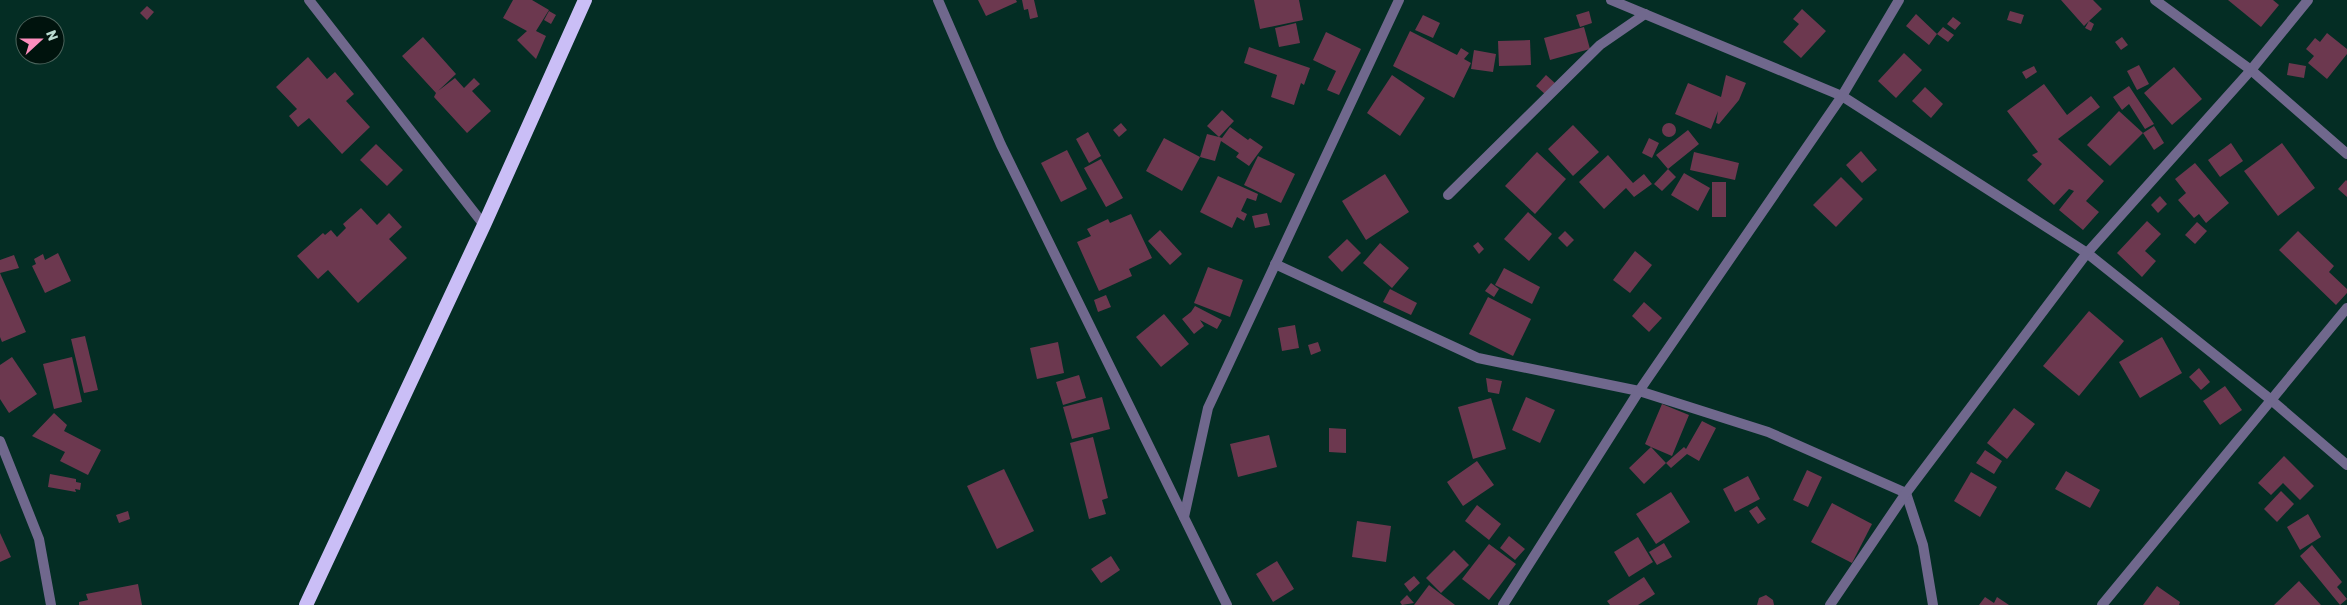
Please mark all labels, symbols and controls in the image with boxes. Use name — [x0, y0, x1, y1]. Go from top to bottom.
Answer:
north arrow — [15, 15, 65, 65]
text: N — [42, 28, 61, 43]

